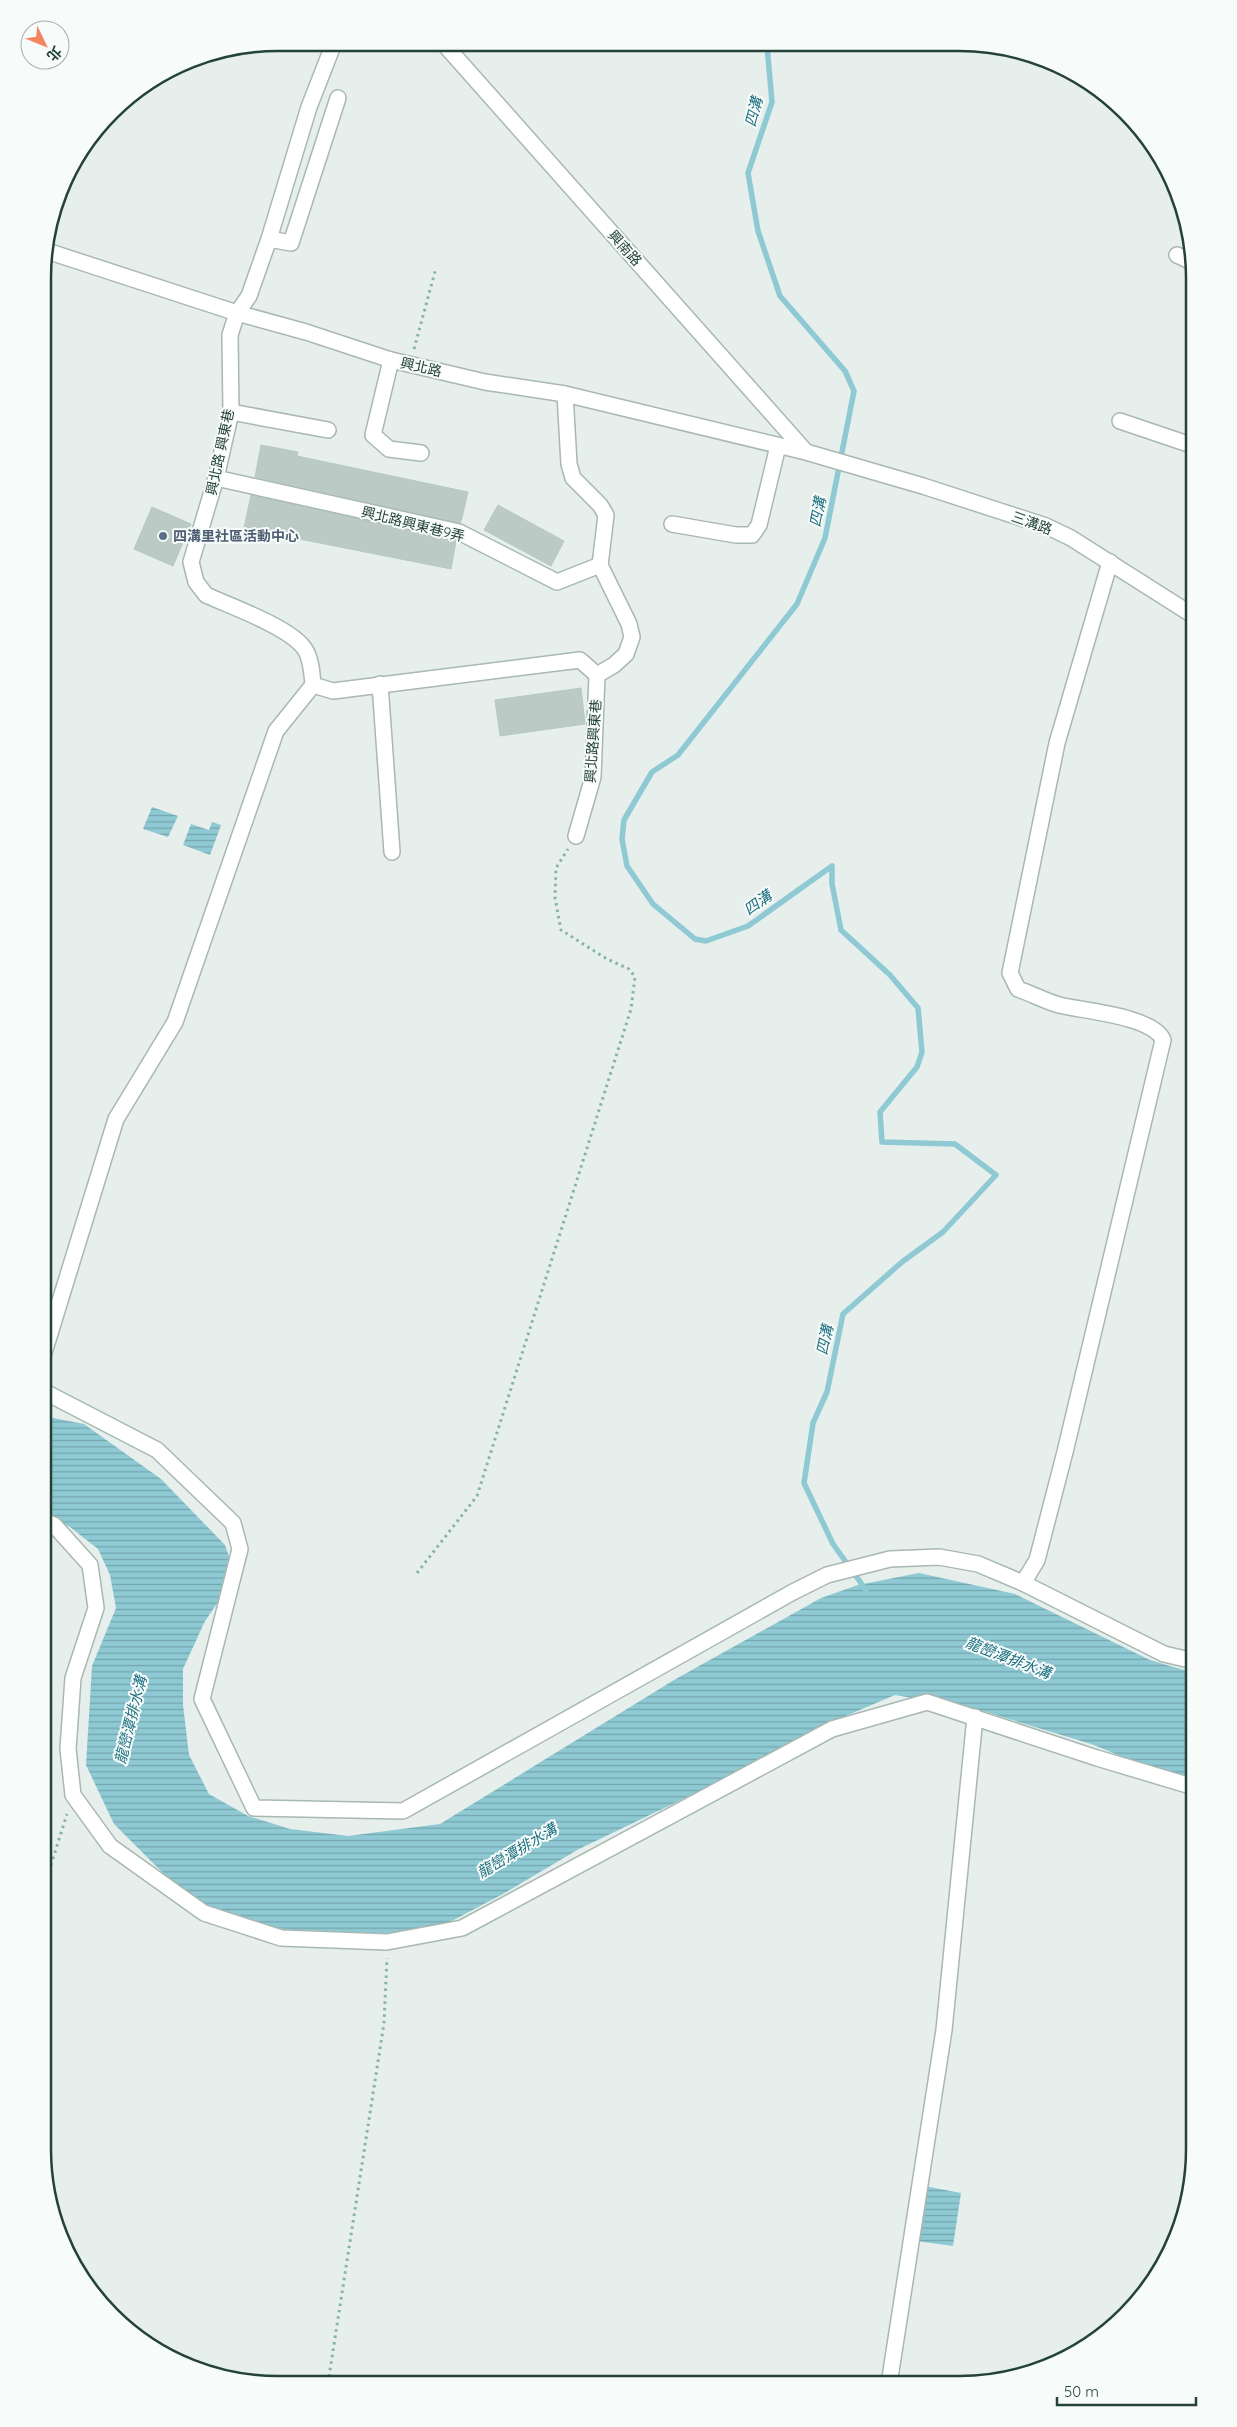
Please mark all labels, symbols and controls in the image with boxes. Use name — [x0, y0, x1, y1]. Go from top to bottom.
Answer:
north arrow — [20, 20, 70, 70]
text: 北 — [43, 43, 66, 65]
water label: 四溝 — [740, 93, 767, 129]
street label: 興南路 — [604, 226, 646, 270]
street label: 興北路 — [399, 354, 443, 380]
street label: 興北路 興東巷 — [202, 407, 238, 497]
water label: 四溝 — [805, 493, 830, 528]
street label: 興北路興東巷9弄 — [359, 502, 467, 546]
street label: 三溝路 — [1009, 507, 1055, 539]
place label: 四溝里社區活動中心 — [173, 527, 299, 545]
marker: 四溝里社區活動中心 — [157, 530, 169, 542]
street label: 興北路興東巷 — [581, 698, 605, 784]
water label: 四溝 — [740, 885, 777, 919]
water label: 四溝 — [812, 1321, 837, 1357]
water label: 龍巒潭排水溝 — [963, 1633, 1055, 1683]
water label: 龍巒潭排水溝 — [110, 1672, 151, 1766]
water label: 龍巒潭排水溝 — [473, 1818, 562, 1882]
scale bar — [1057, 2374, 1196, 2406]
text: 50 m — [1064, 2382, 1099, 2401]

